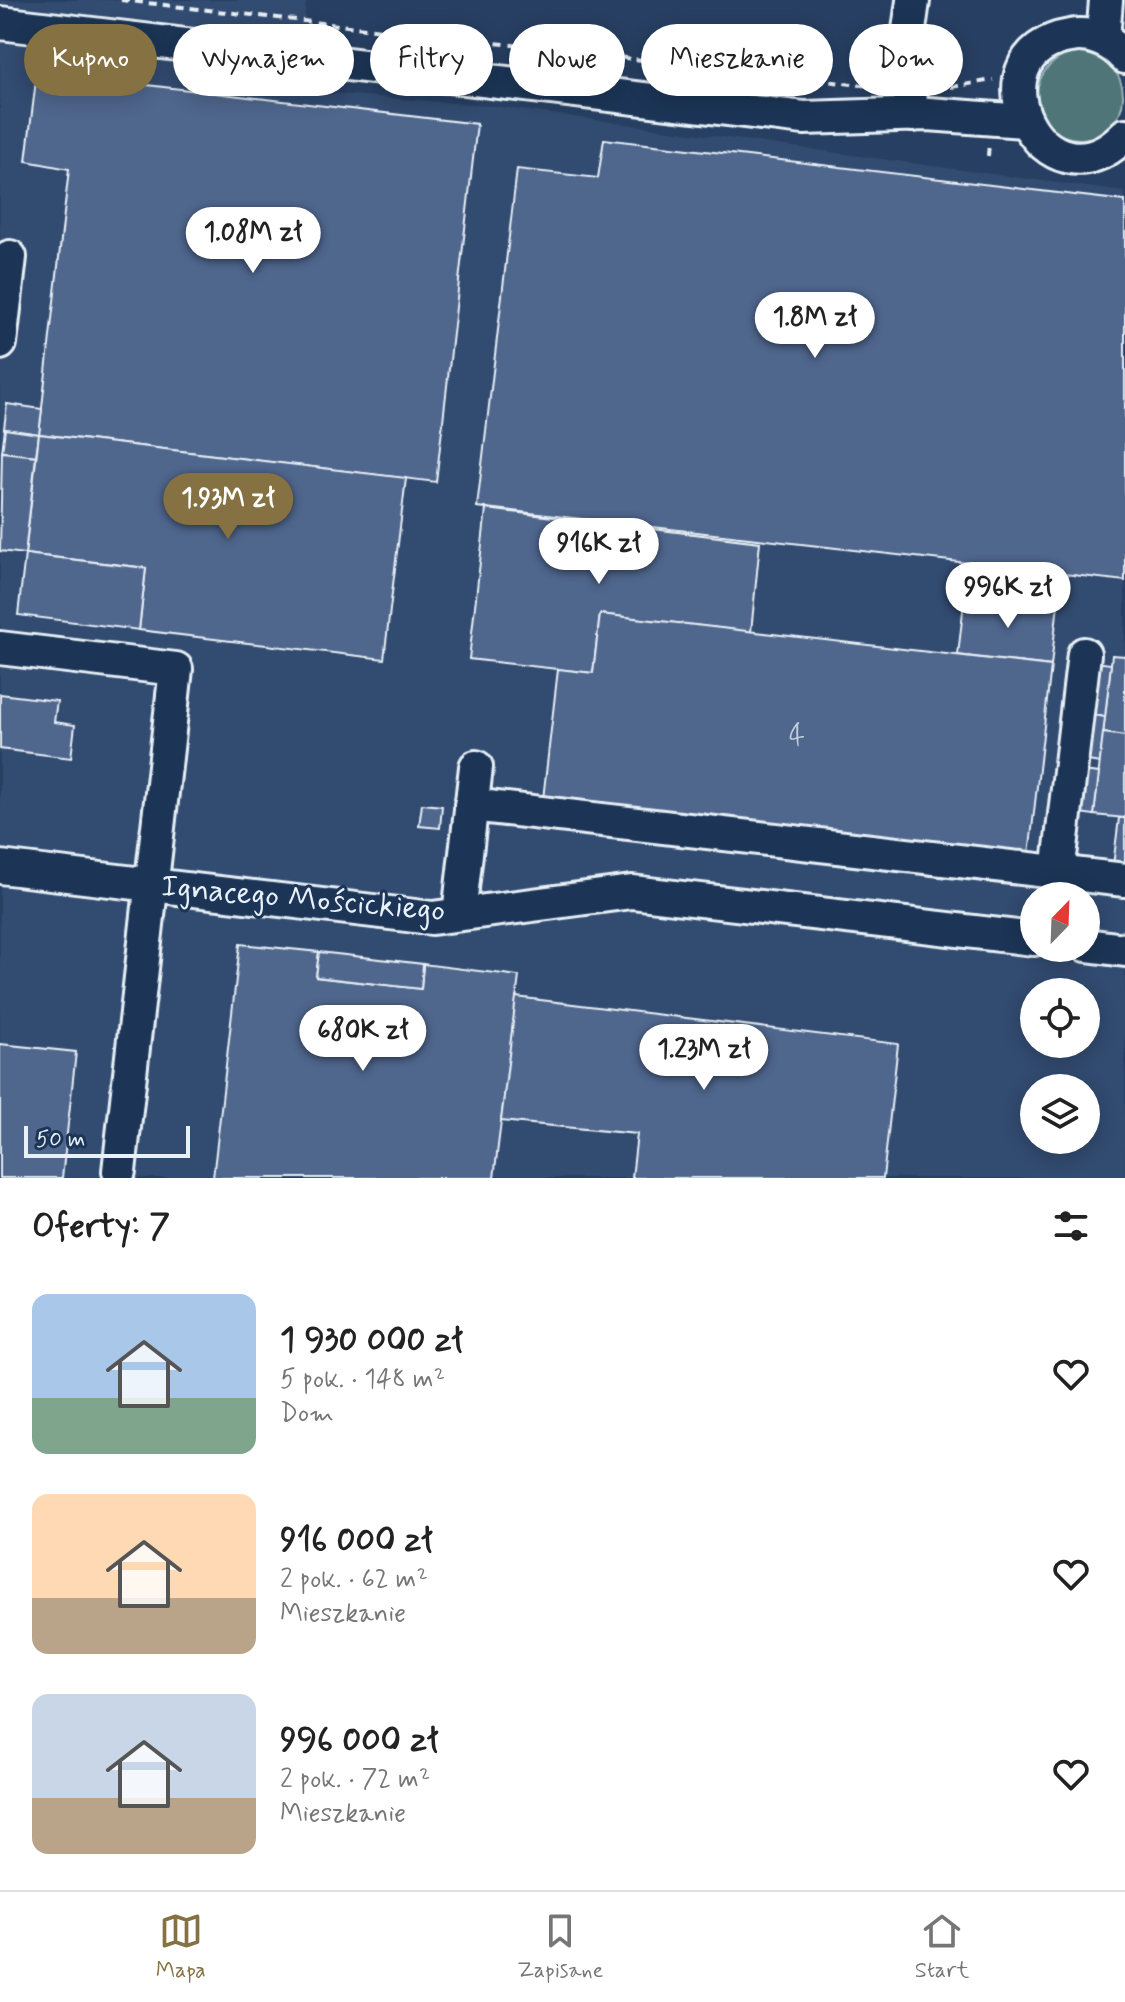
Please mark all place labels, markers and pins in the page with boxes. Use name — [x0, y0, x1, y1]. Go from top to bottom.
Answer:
pin: 1.08M zł — [170, 207, 336, 275]
pin: 1.8M zł — [741, 292, 889, 360]
pin: 1.93M zł — [145, 473, 311, 541]
pin: 916K zł — [525, 518, 673, 586]
pin: 996K zł — [934, 562, 1082, 630]
pin: 680K zł — [289, 1005, 437, 1073]
pin: 1.23M zł — [621, 1024, 787, 1092]

